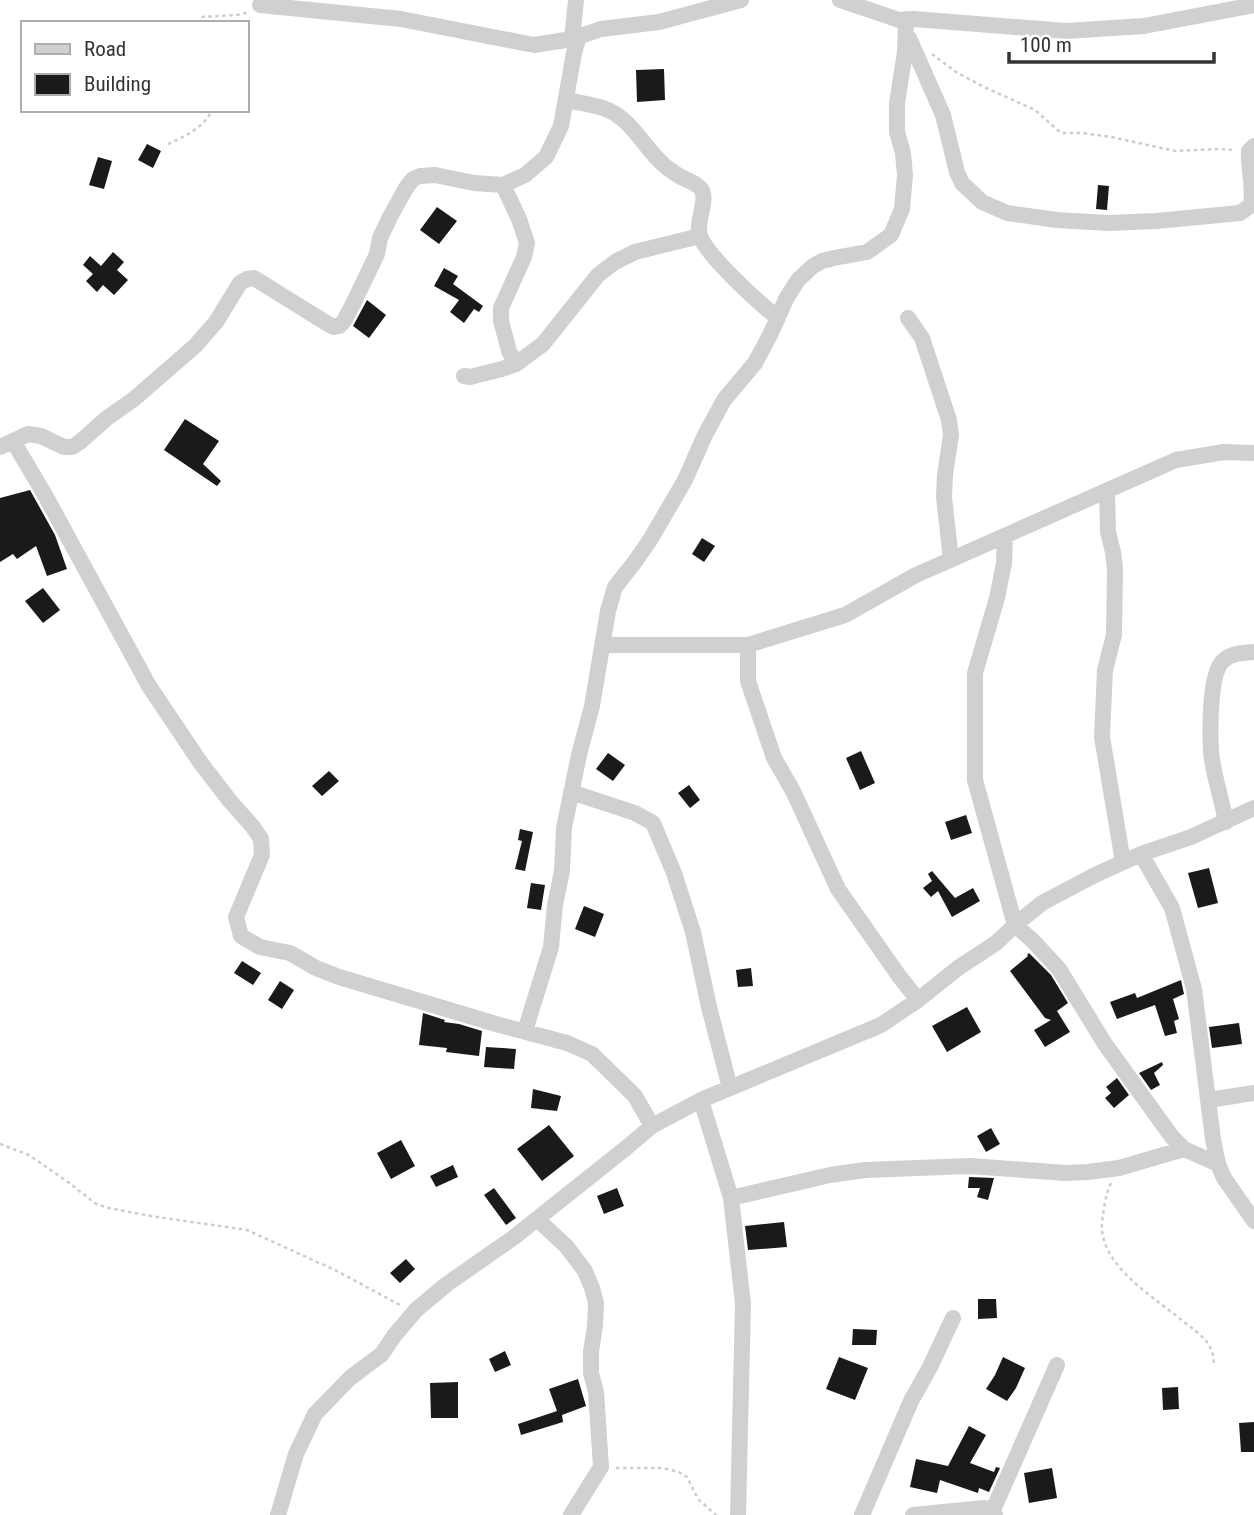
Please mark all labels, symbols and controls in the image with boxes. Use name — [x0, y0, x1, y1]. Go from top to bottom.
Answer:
legend — [21, 21, 248, 112]
scale bar — [1009, 21, 1214, 65]
text: 100 m — [1020, 33, 1072, 57]
text: Road — [84, 37, 126, 61]
text: Building — [84, 72, 151, 96]

